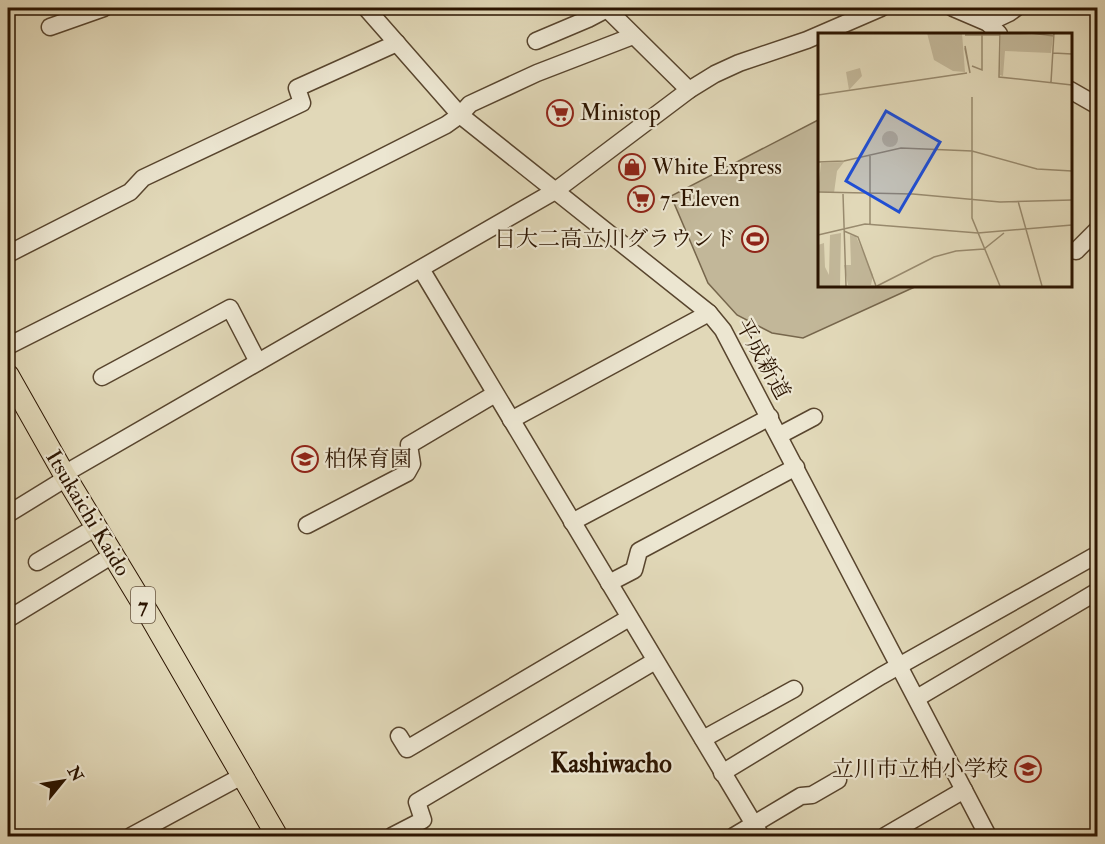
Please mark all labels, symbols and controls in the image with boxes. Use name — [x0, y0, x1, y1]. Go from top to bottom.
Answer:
inset map — [818, 33, 1072, 286]
supermarket icon: Ministop — [545, 98, 575, 128]
place label: Ministop — [580, 99, 661, 128]
shop icon: White Express — [617, 152, 647, 182]
place label: White Express — [651, 153, 782, 182]
supermarket icon: 7-Eleven — [626, 184, 656, 214]
place label: 7-Eleven — [660, 185, 740, 213]
sports icon: 日大二高立川グラウンド — [740, 224, 770, 254]
place label: 日大二高立川グラウンド — [494, 225, 736, 253]
street label: 平成新道 — [729, 314, 797, 404]
school or university icon: 柏保育園 — [290, 444, 320, 474]
street label: Itsukaichi Kaido — [39, 445, 137, 581]
place label: 柏保育園 — [324, 445, 412, 473]
road number: 7 — [131, 587, 155, 623]
district label: Kashiwacho — [550, 748, 672, 780]
north arrow — [33, 751, 93, 811]
school or university icon: 立川市立柏小学校 — [1013, 754, 1043, 784]
place label: 立川市立柏小学校 — [832, 755, 1008, 783]
text: N — [62, 762, 88, 786]

